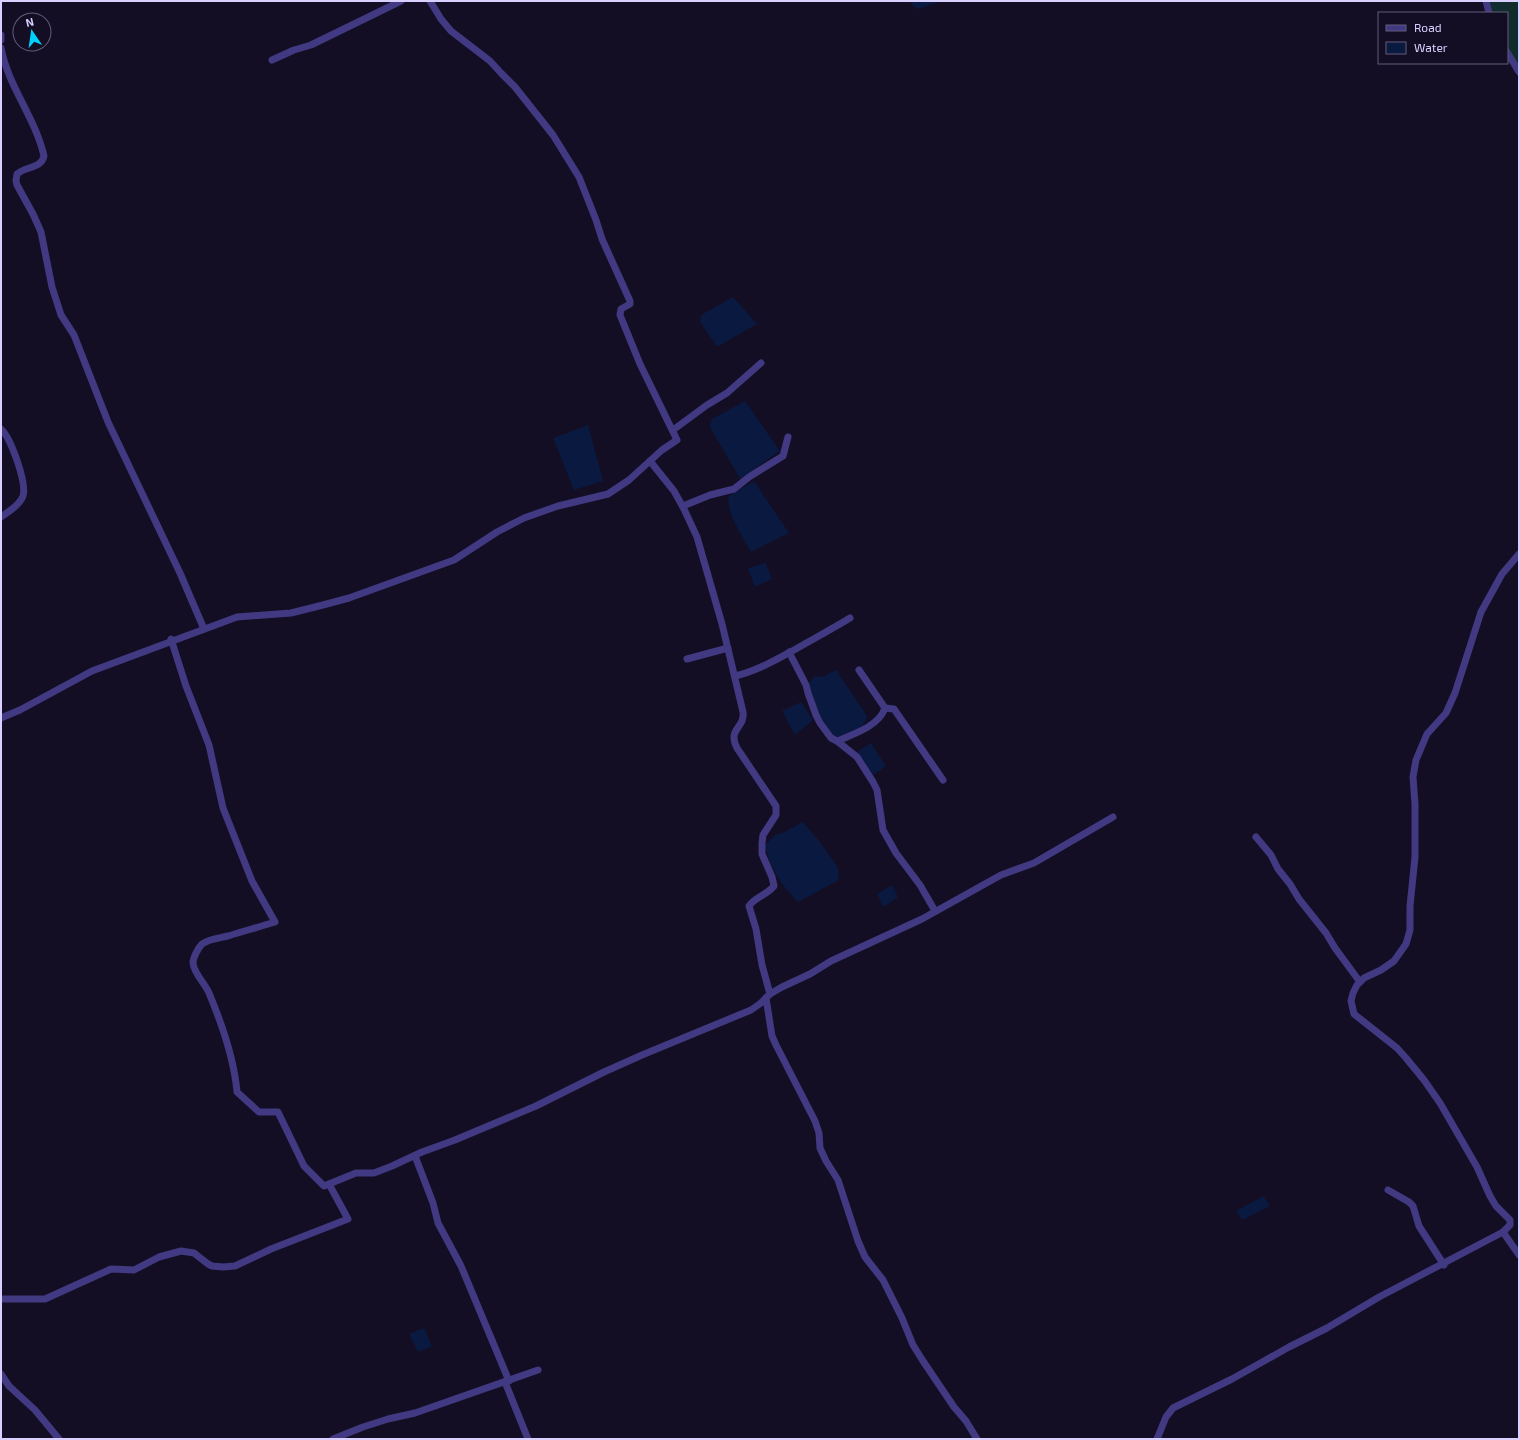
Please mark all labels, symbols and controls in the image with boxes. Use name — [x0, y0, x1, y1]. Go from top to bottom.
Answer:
north arrow — [12, 12, 52, 52]
legend — [1378, 12, 1508, 64]
text: N — [24, 15, 35, 29]
text: Road — [1414, 20, 1442, 34]
text: Water — [1414, 40, 1448, 54]

